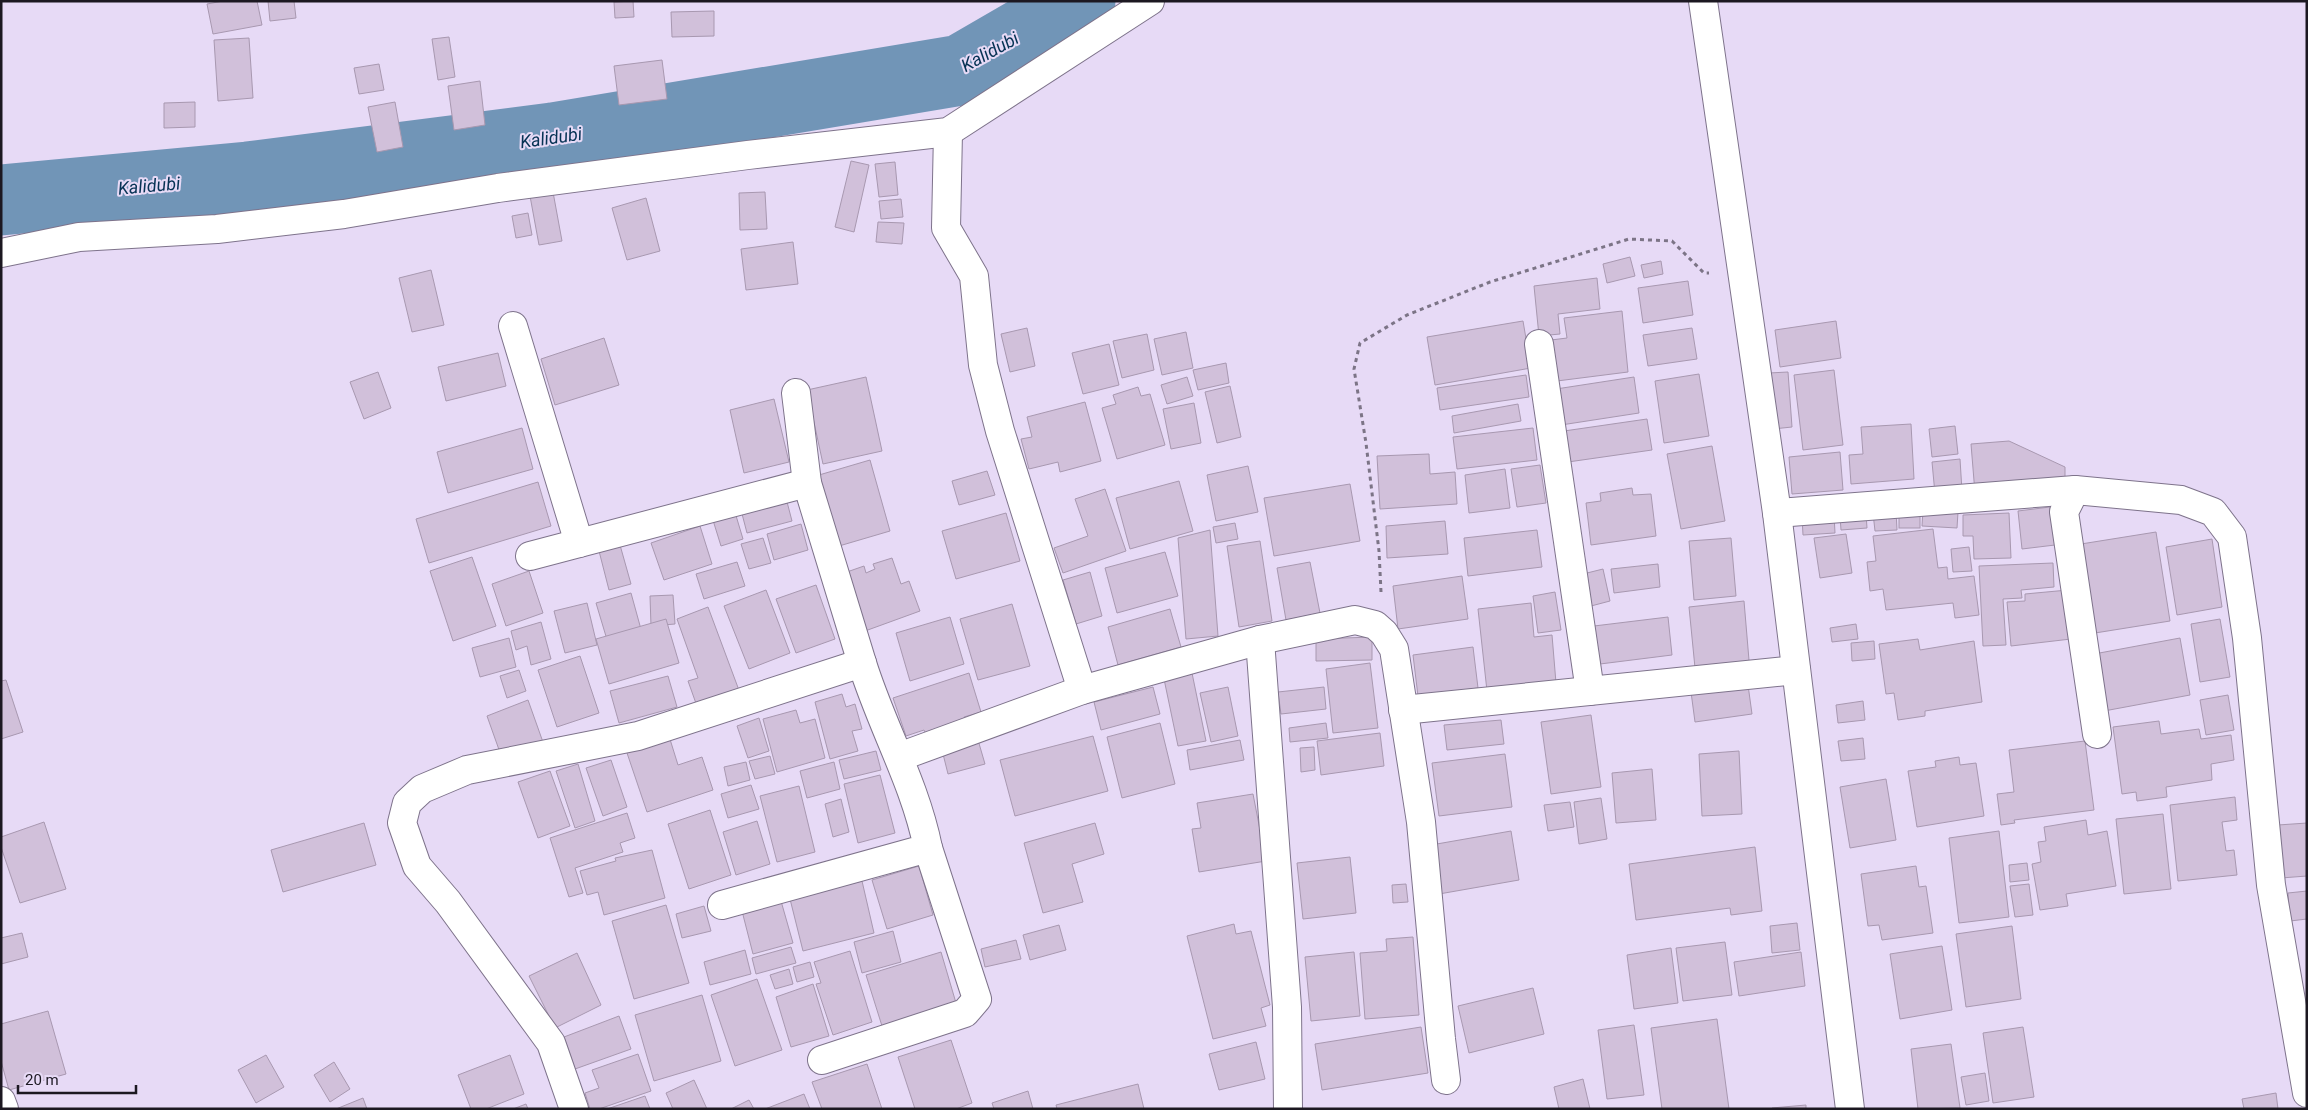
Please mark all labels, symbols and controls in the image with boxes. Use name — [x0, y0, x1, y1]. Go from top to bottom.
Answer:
water label: Kalidubi — [957, 27, 1023, 76]
water label: Kalidubi — [519, 123, 584, 152]
water label: Kalidubi — [117, 172, 182, 199]
scale bar — [18, 1062, 135, 1094]
text: 20 m — [25, 1071, 59, 1089]

